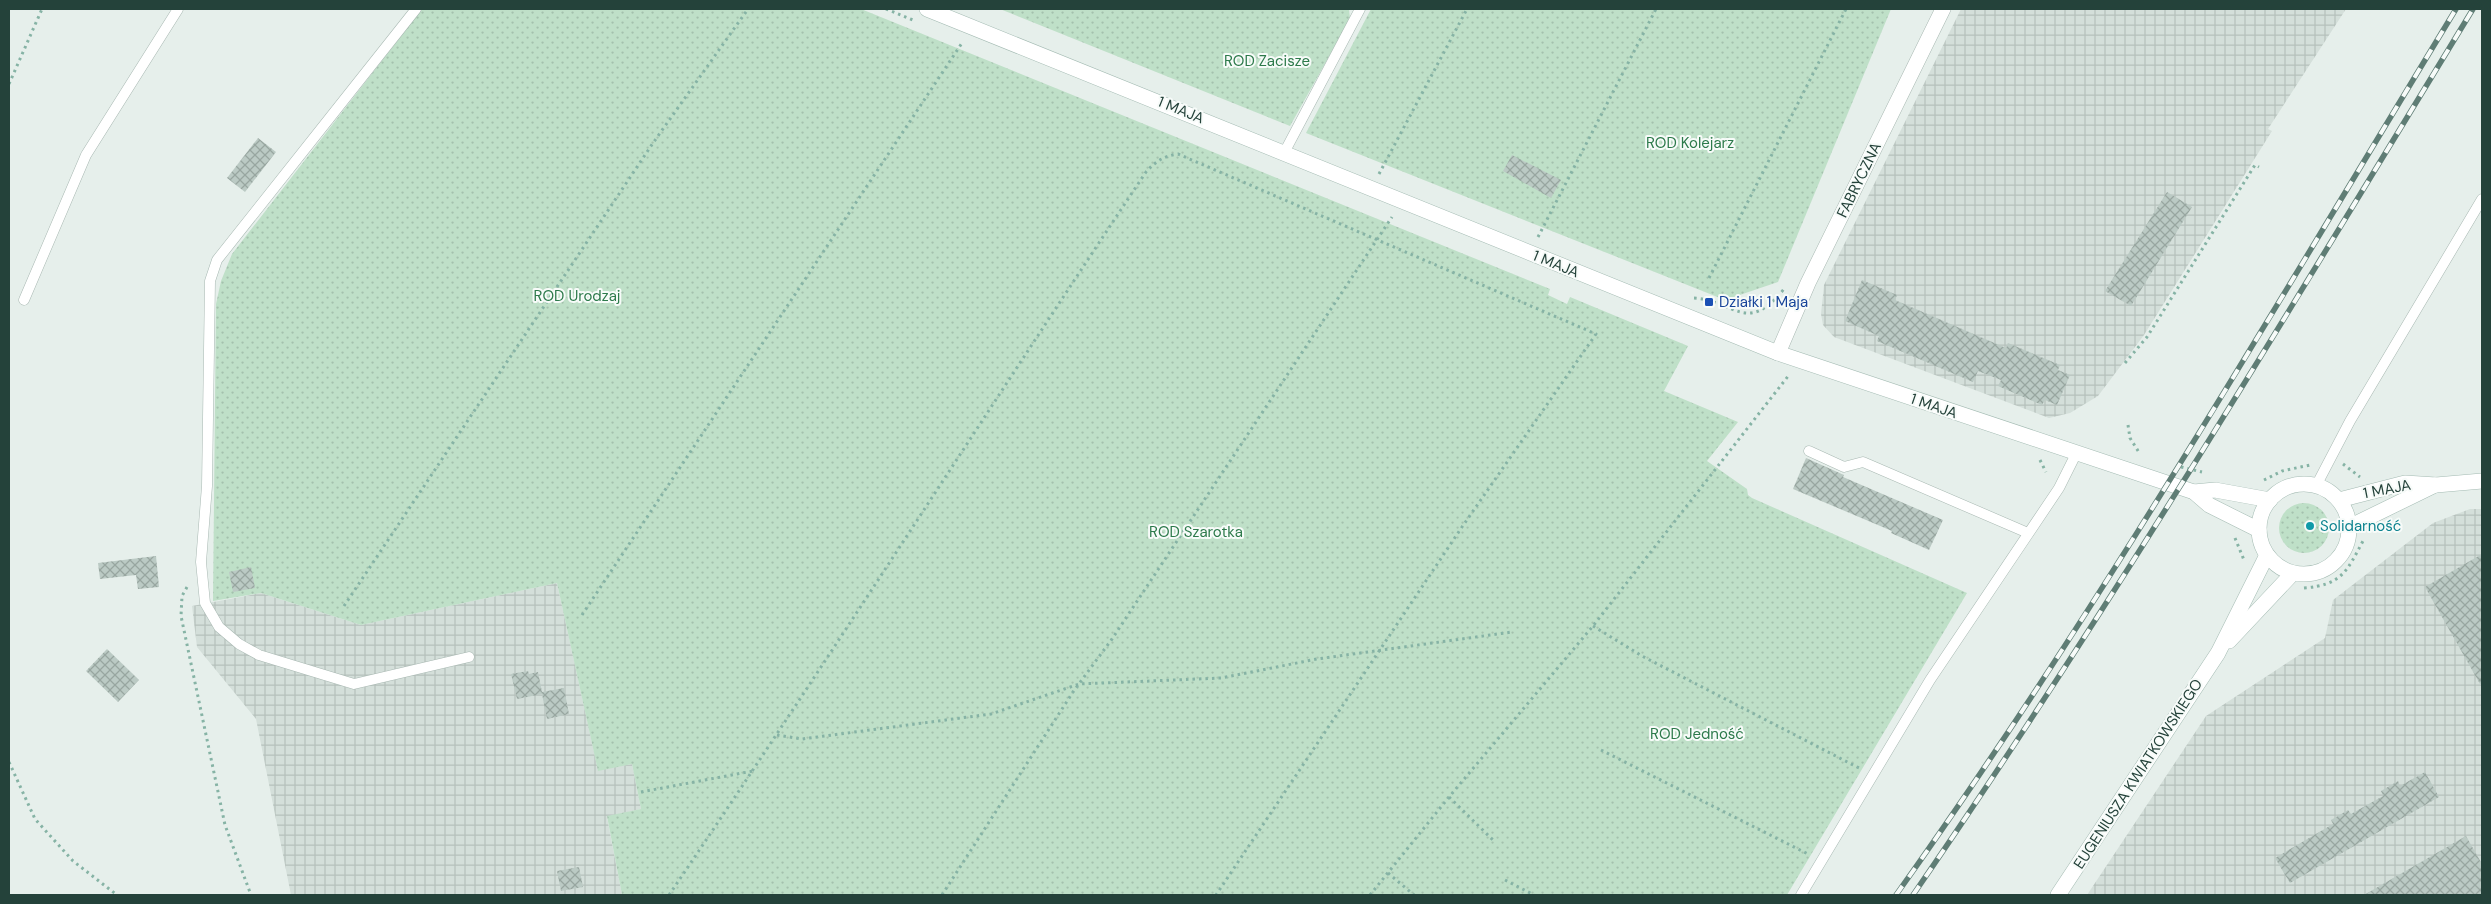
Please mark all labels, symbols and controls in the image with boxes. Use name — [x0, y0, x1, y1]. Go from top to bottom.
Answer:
park label: ROD Zacisze — [1224, 51, 1310, 71]
street label: 1 MAJA — [1155, 92, 1207, 128]
park label: ROD Kolejarz — [1646, 133, 1734, 153]
street label: FABRYCZNA — [1832, 139, 1886, 221]
street label: 1 MAJA — [1530, 246, 1582, 282]
park label: ROD Urodzaj — [534, 286, 620, 306]
place label: Działki 1 Maja — [1719, 292, 1808, 312]
marker: Działki 1 Maja — [1703, 296, 1715, 308]
street label: 1 MAJA — [1908, 389, 1960, 423]
street label: 1 MAJA — [2361, 475, 2413, 503]
place label: Solidarność — [2320, 516, 2401, 536]
marker: Solidarność — [2304, 520, 2316, 532]
park label: ROD Szarotka — [1149, 522, 1243, 542]
street label: EUGENIUSZA KWIATKOWSKIEGO — [2069, 675, 2207, 873]
park label: ROD Jedność — [1650, 724, 1744, 744]

